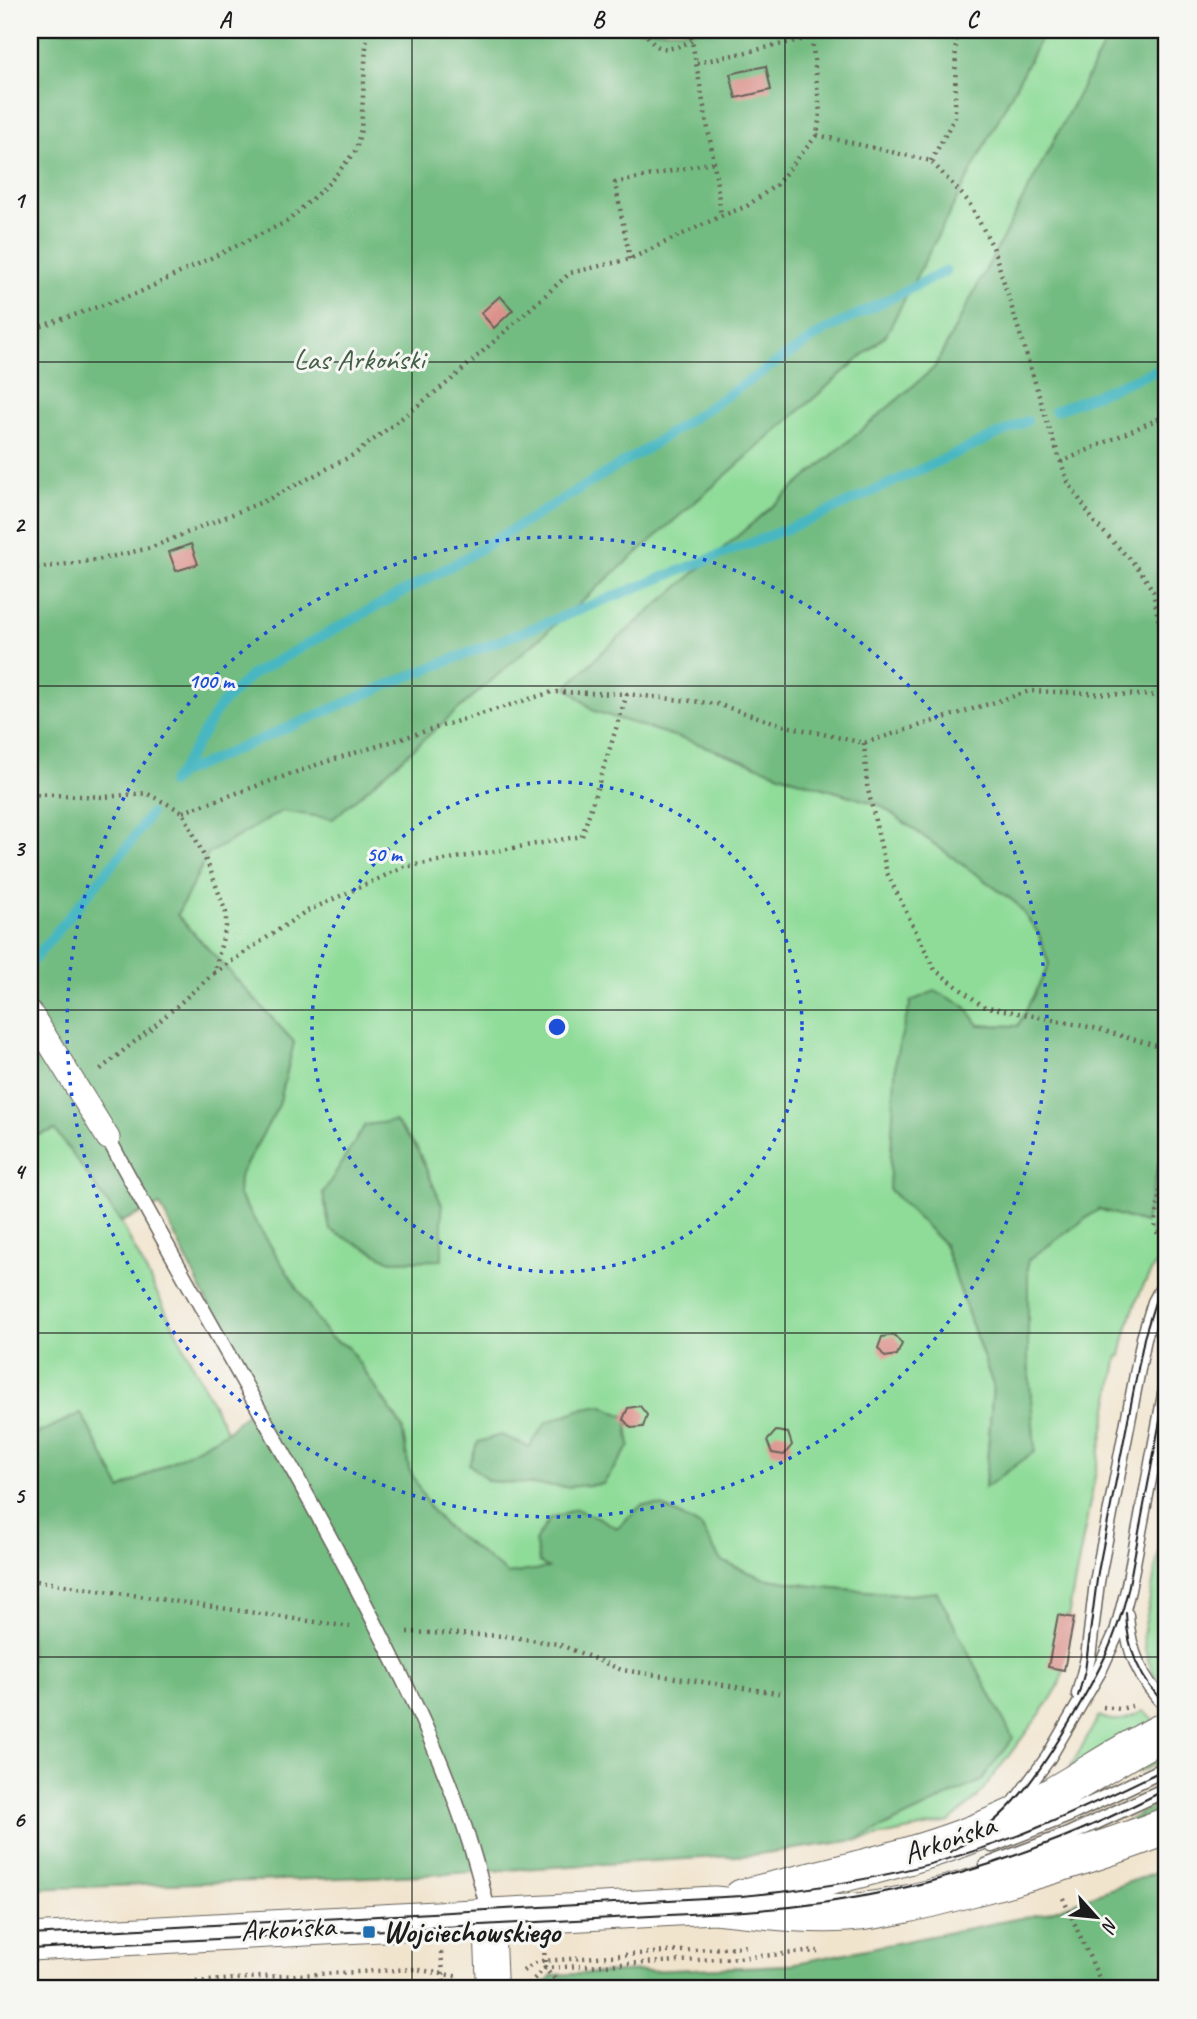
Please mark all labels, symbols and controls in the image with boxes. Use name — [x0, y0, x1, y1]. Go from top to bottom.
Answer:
text: A — [219, 5, 233, 34]
text: B — [592, 5, 606, 34]
text: C — [967, 5, 981, 34]
text: 1 — [14, 186, 27, 215]
park label: Las Arkoński — [293, 340, 428, 378]
text: 2 — [14, 510, 27, 539]
text: 100 m — [188, 668, 236, 694]
text: 3 — [14, 834, 27, 863]
text: 50 m — [366, 841, 404, 867]
centre of rings — [545, 1015, 569, 1039]
text: 4 — [14, 1157, 27, 1186]
text: 5 — [14, 1481, 26, 1510]
text: 6 — [14, 1805, 27, 1834]
street label: Arkońska — [898, 1805, 1002, 1872]
north arrow — [1060, 1882, 1130, 1952]
street label: Arkońska — [240, 1906, 338, 1949]
place label: Wojciechowskiego — [383, 1913, 562, 1951]
text: N — [1095, 1914, 1124, 1938]
marker: Wojciechowskiego — [361, 1924, 377, 1940]

